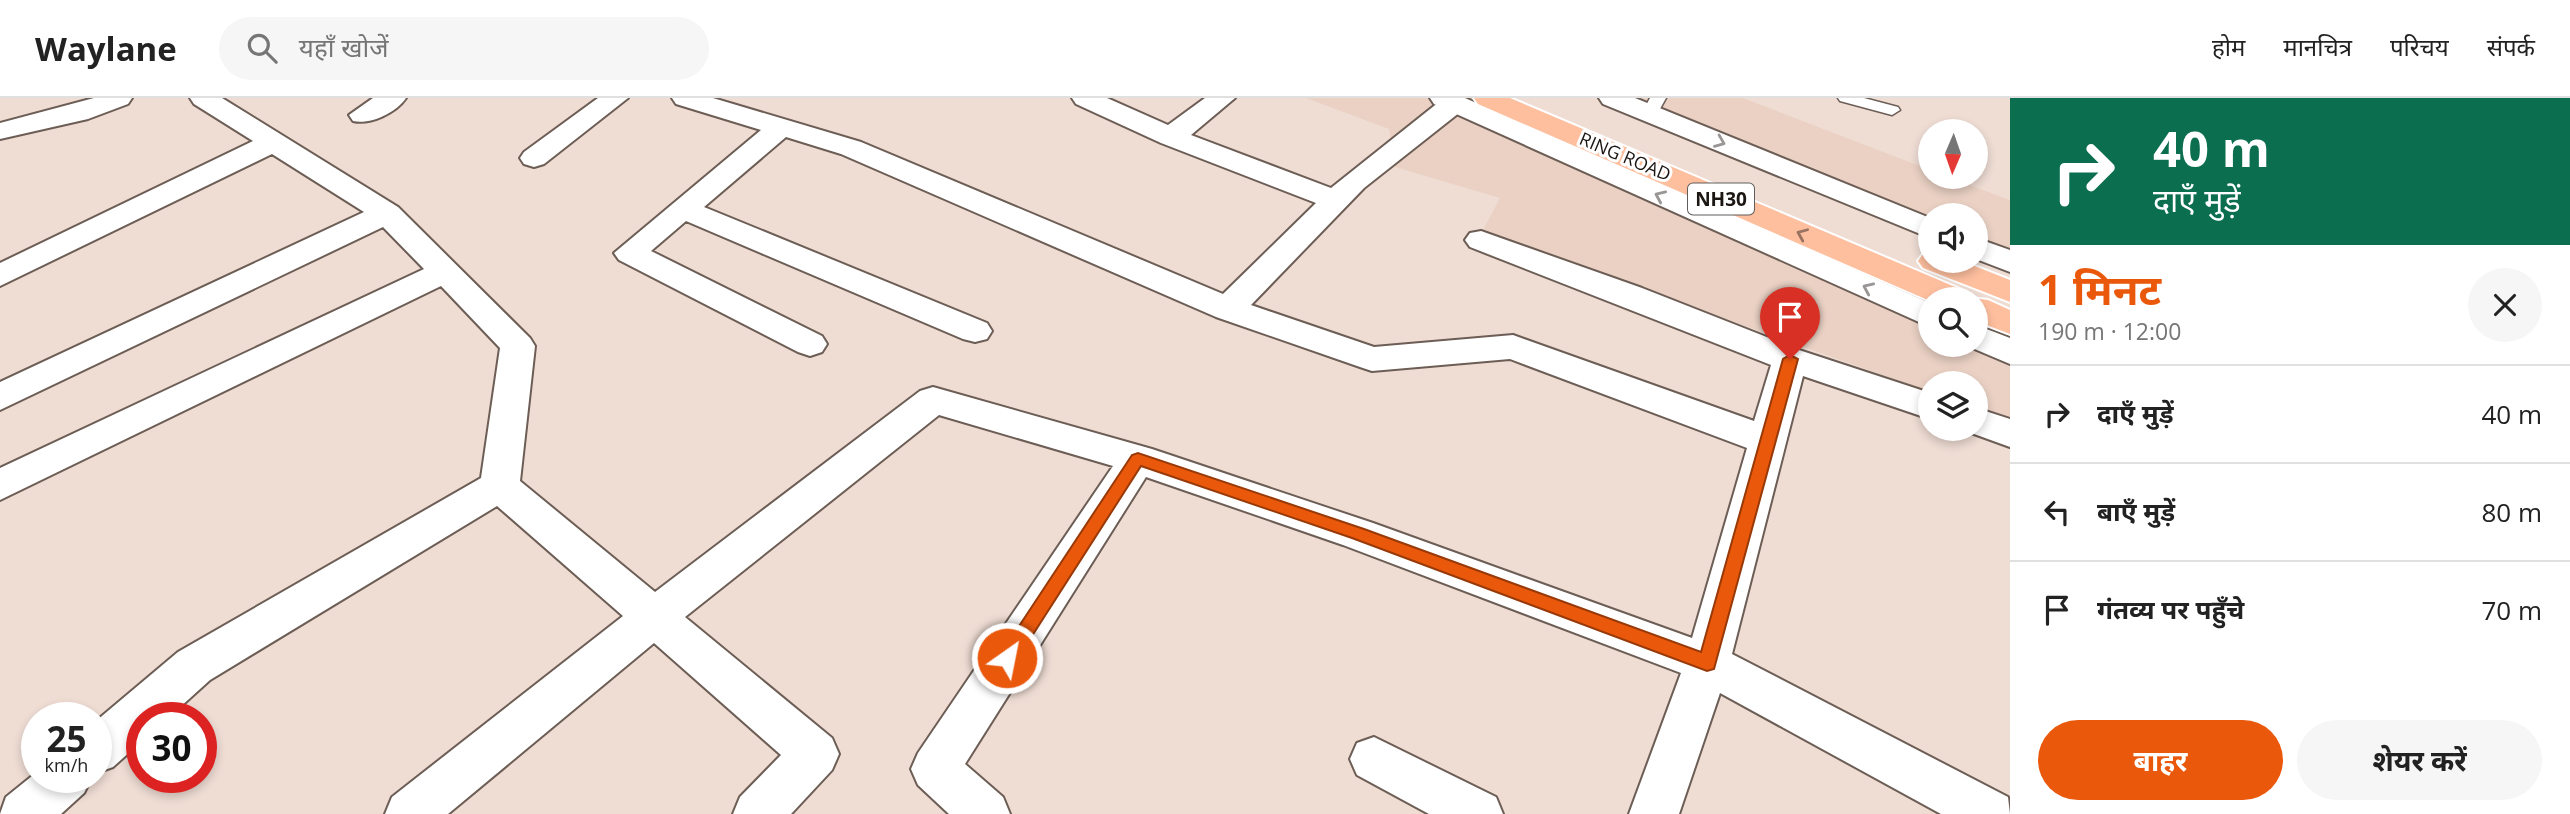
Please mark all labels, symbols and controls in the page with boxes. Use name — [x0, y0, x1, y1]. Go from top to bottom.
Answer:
search box — [219, 17, 709, 80]
text: Waylane — [35, 26, 177, 71]
icon: search — [243, 29, 281, 67]
text: यहाँ खोजें — [299, 29, 388, 65]
text: होम — [2212, 30, 2245, 63]
text: मानचित्र — [2283, 30, 2352, 63]
text: परिचय — [2390, 30, 2449, 63]
text: संपर्क — [2487, 30, 2535, 63]
text: 40 m — [2153, 115, 2270, 181]
north arrow — [1918, 119, 1988, 189]
map controls — [1918, 119, 1988, 441]
street label: RING ROAD — [1576, 126, 1675, 186]
icon: right — [2038, 126, 2129, 217]
one-way arrow — [1713, 134, 1726, 148]
text: दाएँ मुड़ें — [2153, 178, 2241, 221]
road number: NH30 — [1688, 184, 1754, 214]
one-way arrow — [1655, 190, 1667, 204]
button: sound — [1918, 203, 1988, 273]
one-way arrow — [1797, 228, 1809, 242]
text: 1 मिनट — [2038, 260, 2161, 317]
button: close — [2468, 268, 2542, 342]
one-way arrow — [1863, 282, 1875, 296]
pin — [1760, 287, 1820, 359]
button: search — [1918, 287, 1988, 357]
icon: arrive — [1771, 298, 1809, 336]
text: 190 m · 12:00 — [2038, 315, 2181, 347]
button: layers — [1918, 371, 1988, 441]
icon: right — [2038, 395, 2076, 433]
text: दाएँ मुड़ें — [2097, 395, 2174, 431]
text: 40 m — [2481, 396, 2542, 432]
icon: left — [2038, 493, 2076, 531]
text: बाएँ मुड़ें — [2097, 493, 2175, 529]
text: 80 m — [2481, 494, 2542, 530]
icon: arrive — [2038, 591, 2076, 629]
text: गंतव्य पर पहुँचे — [2097, 591, 2244, 627]
text: 70 m — [2481, 592, 2542, 628]
position arrow — [970, 621, 1044, 695]
speed limit sign: 30 — [126, 702, 217, 793]
text: 25 — [46, 715, 87, 762]
button: बाहर — [2038, 720, 2283, 800]
button: शेयर करें — [2297, 720, 2542, 800]
text: km/h — [45, 753, 88, 777]

